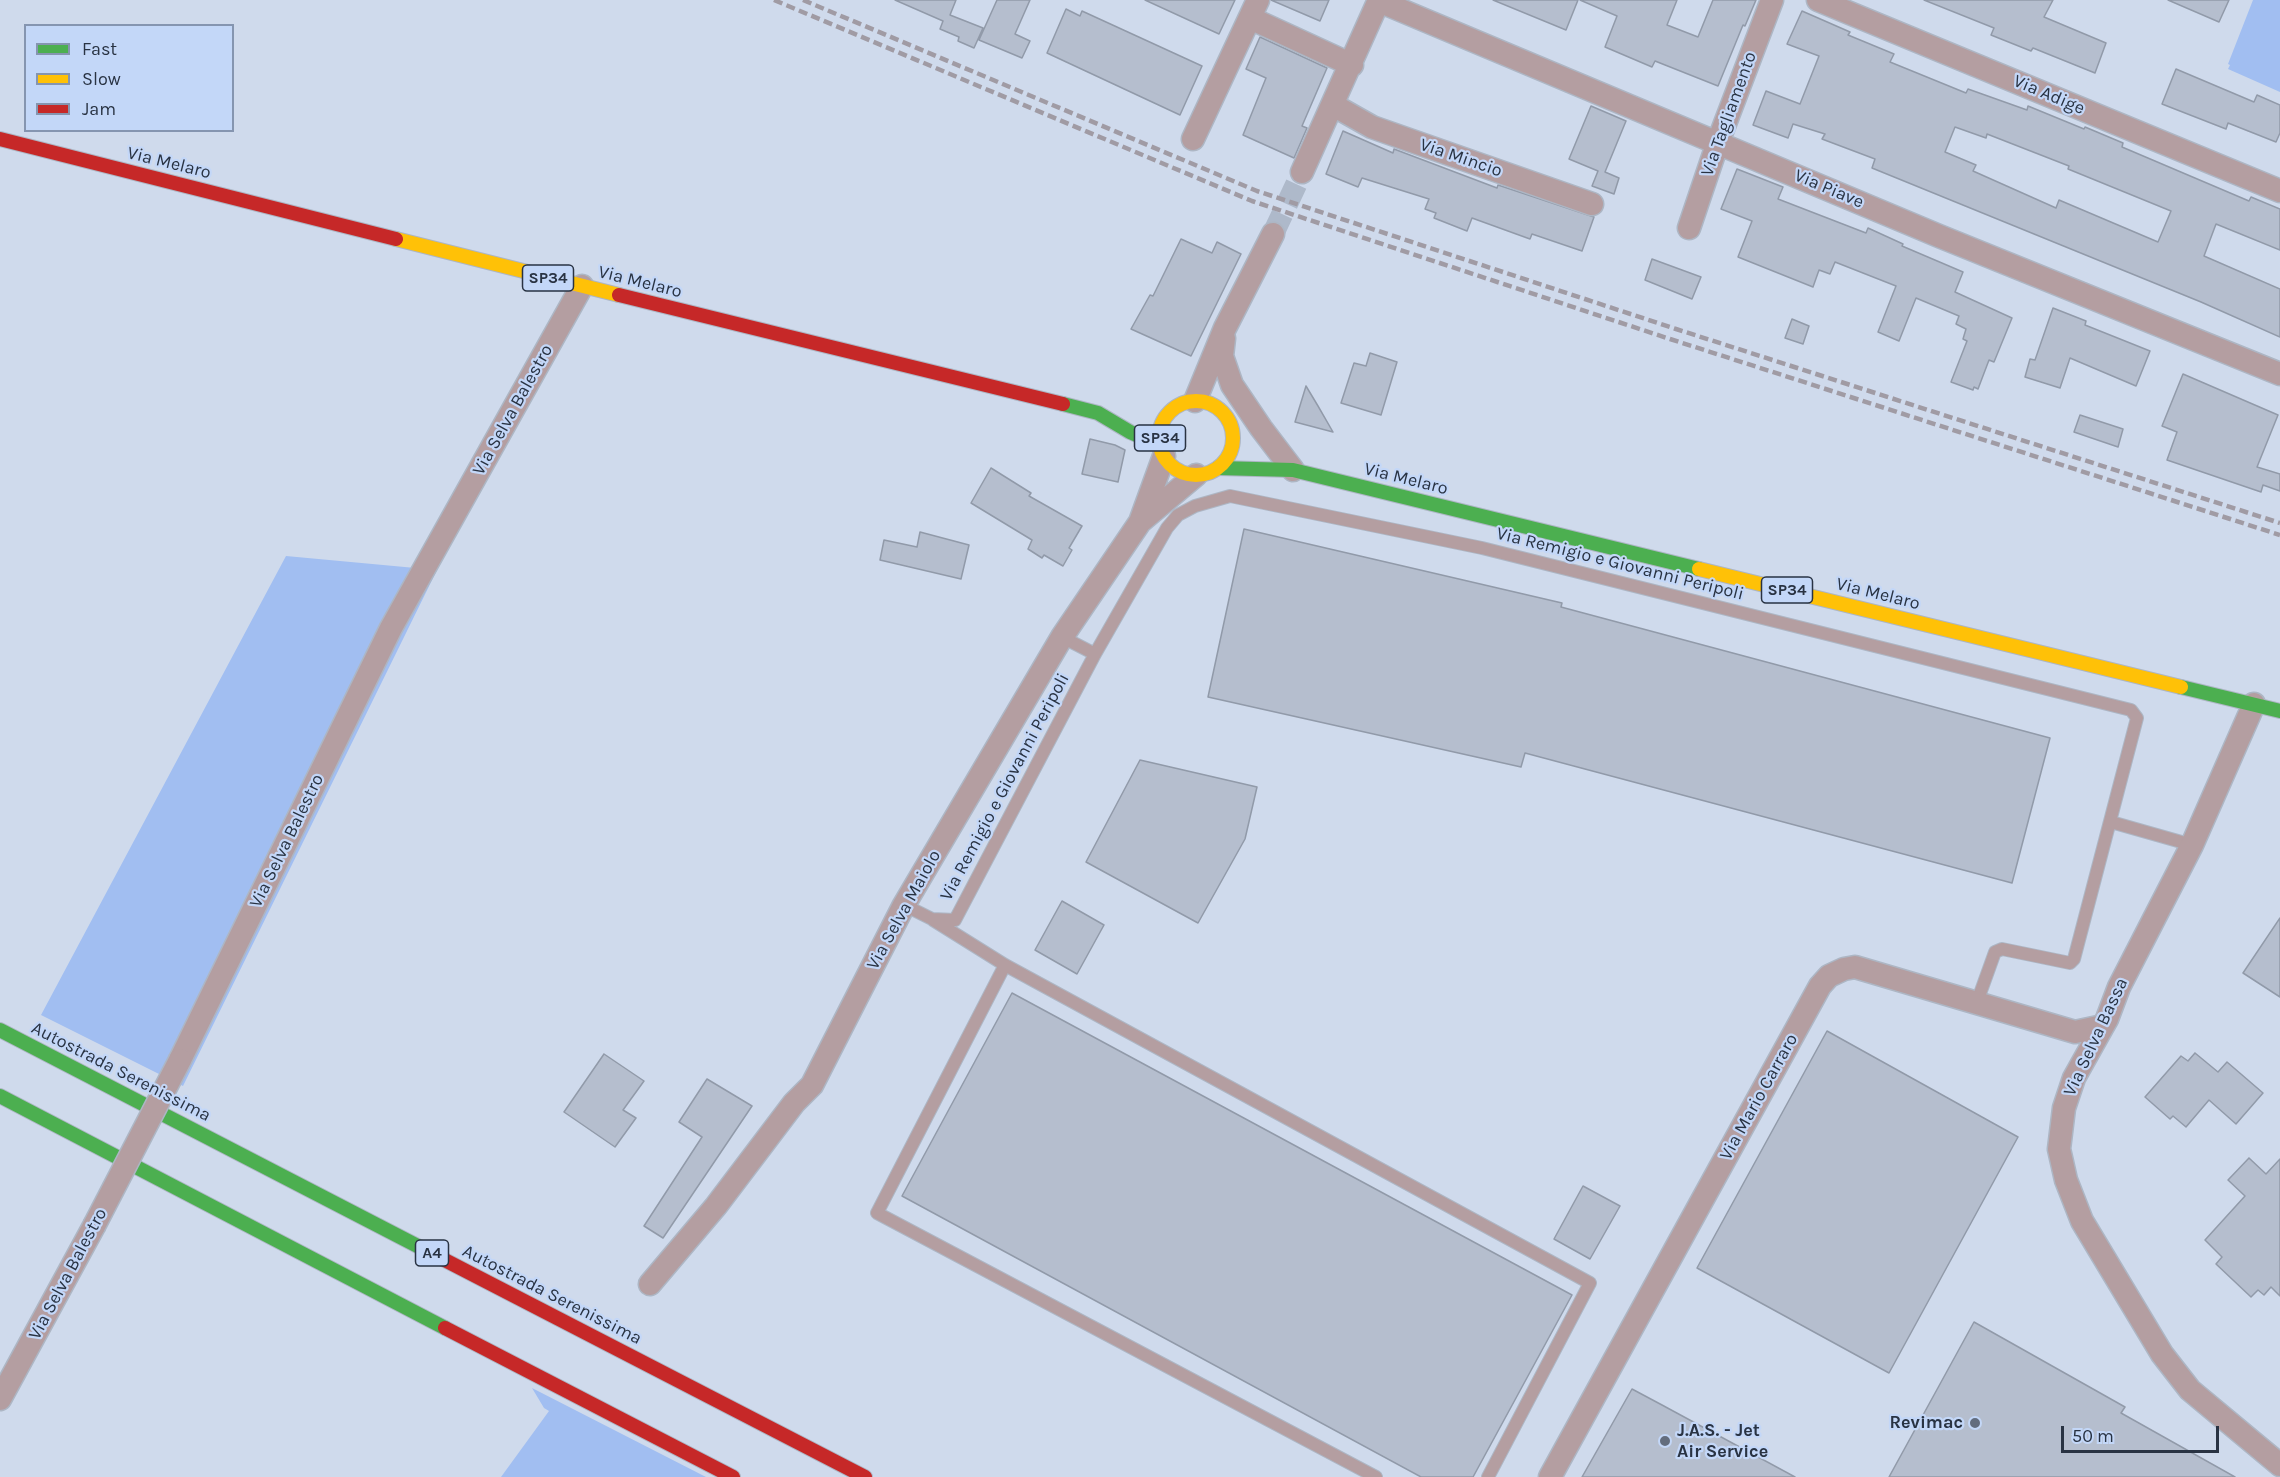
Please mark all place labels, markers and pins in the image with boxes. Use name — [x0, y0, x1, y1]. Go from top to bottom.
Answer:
place label: Revimac — [1889, 1412, 1963, 1434]
marker: Revimac — [1968, 1416, 1982, 1430]
place label: J.A.S. - Jet Air Service — [1677, 1420, 1768, 1462]
marker: J.A.S. - Jet Air Service — [1658, 1434, 1672, 1448]

